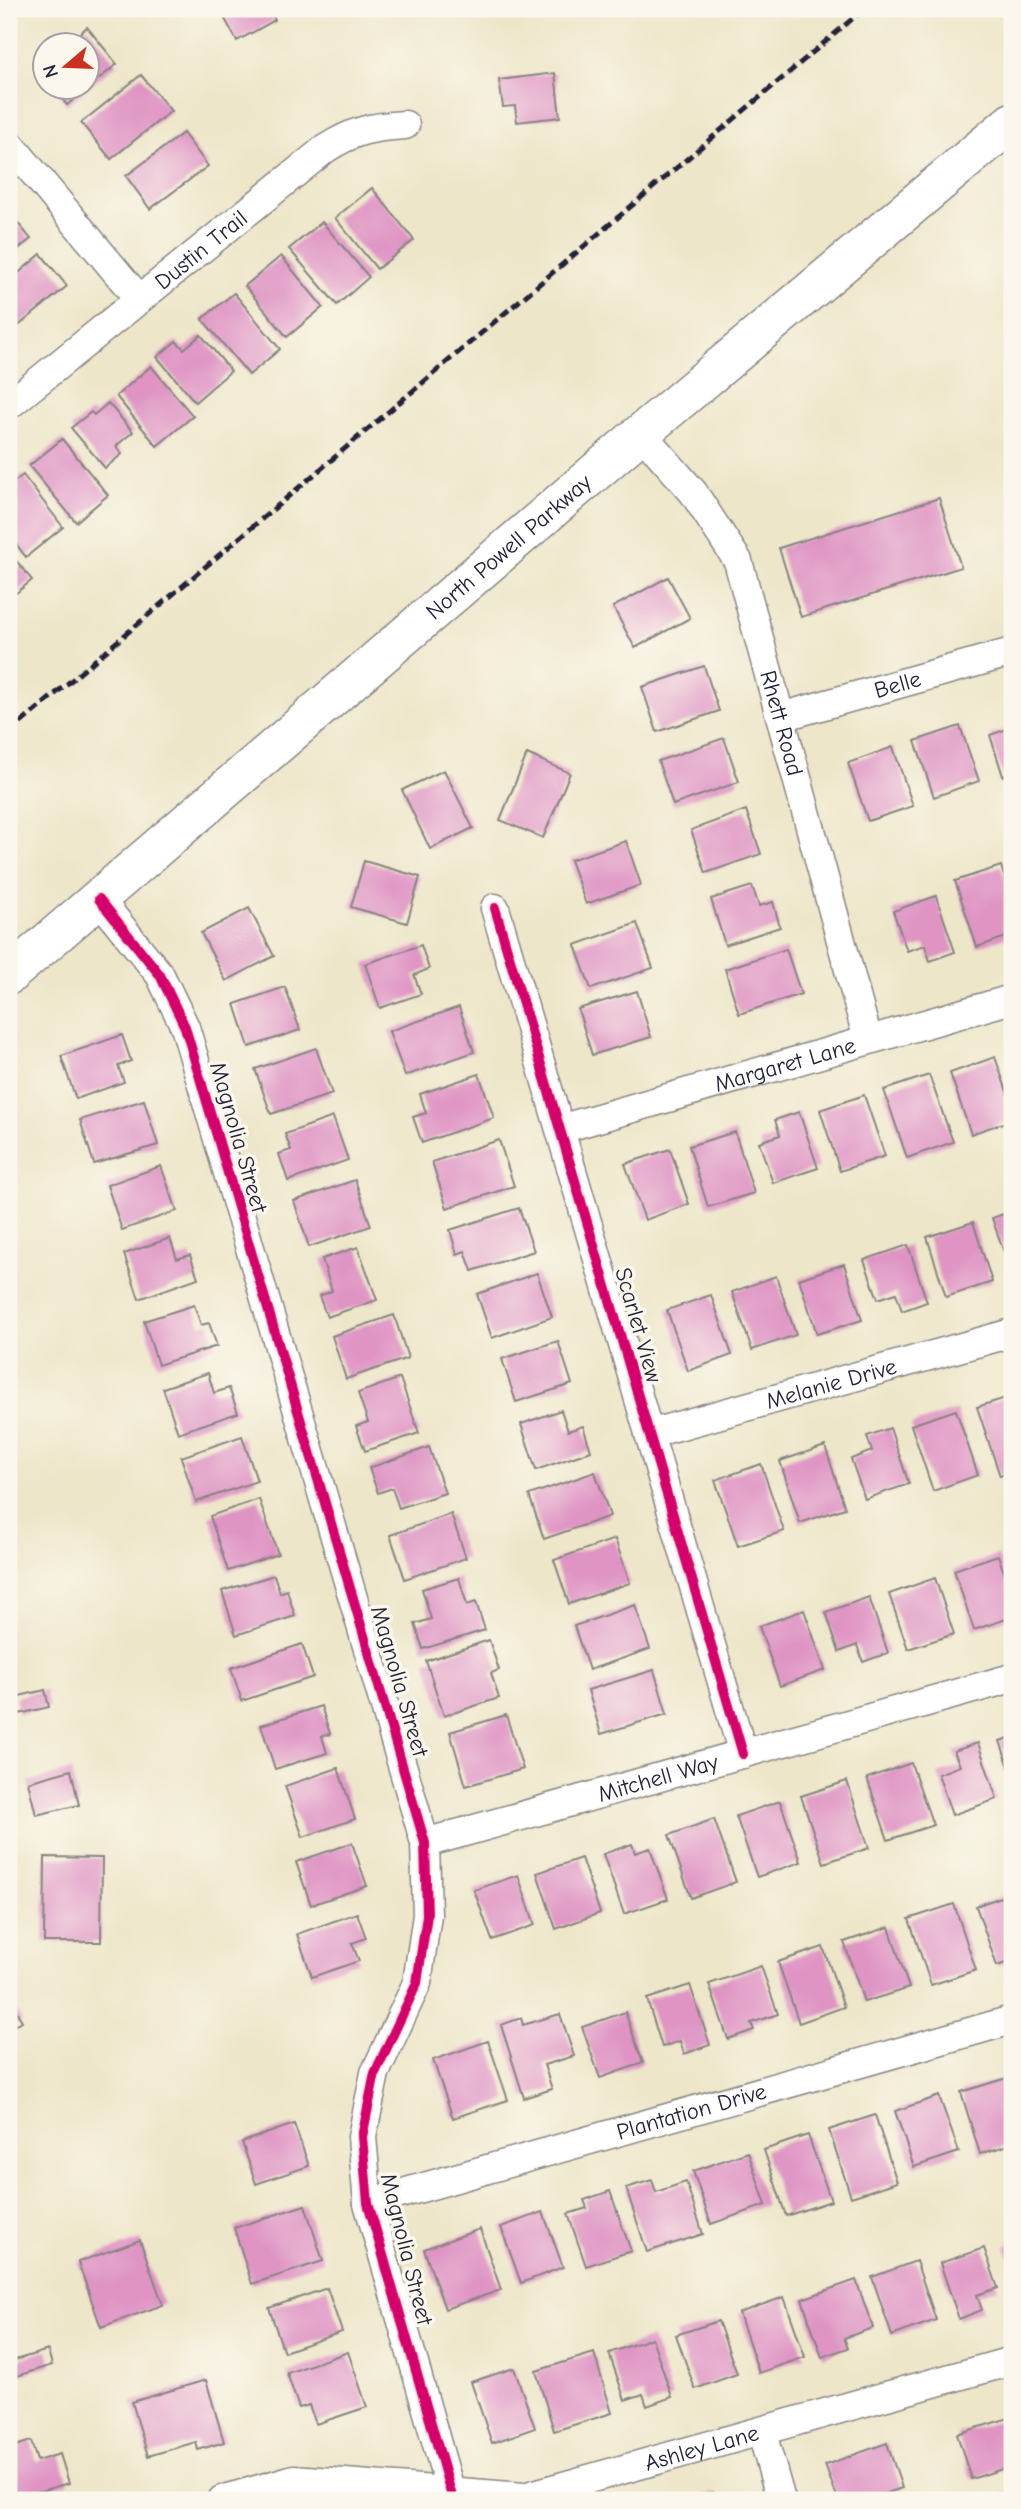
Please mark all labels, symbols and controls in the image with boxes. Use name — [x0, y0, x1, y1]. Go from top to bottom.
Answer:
north arrow — [32, 32, 102, 102]
text: N — [38, 62, 63, 81]
street label: Dustin Trail — [150, 205, 253, 295]
street label: North Powell Parkway — [421, 468, 598, 625]
street label: Belle — [871, 665, 924, 704]
street label: Rhett Road — [754, 668, 809, 779]
street label: Margaret Lane — [711, 1032, 859, 1098]
street label: Magnolia Street — [204, 1059, 273, 1217]
street label: Scarlet View — [609, 1264, 668, 1386]
street label: Melanie Drive — [763, 1353, 900, 1415]
street label: Magnolia Street — [365, 1603, 434, 1761]
street label: Mitchell Way — [595, 1748, 722, 1808]
street label: Plantation Drive — [613, 2078, 769, 2146]
street label: Magnolia Street — [375, 2170, 439, 2329]
street label: Ashley Lane — [642, 2419, 762, 2477]

